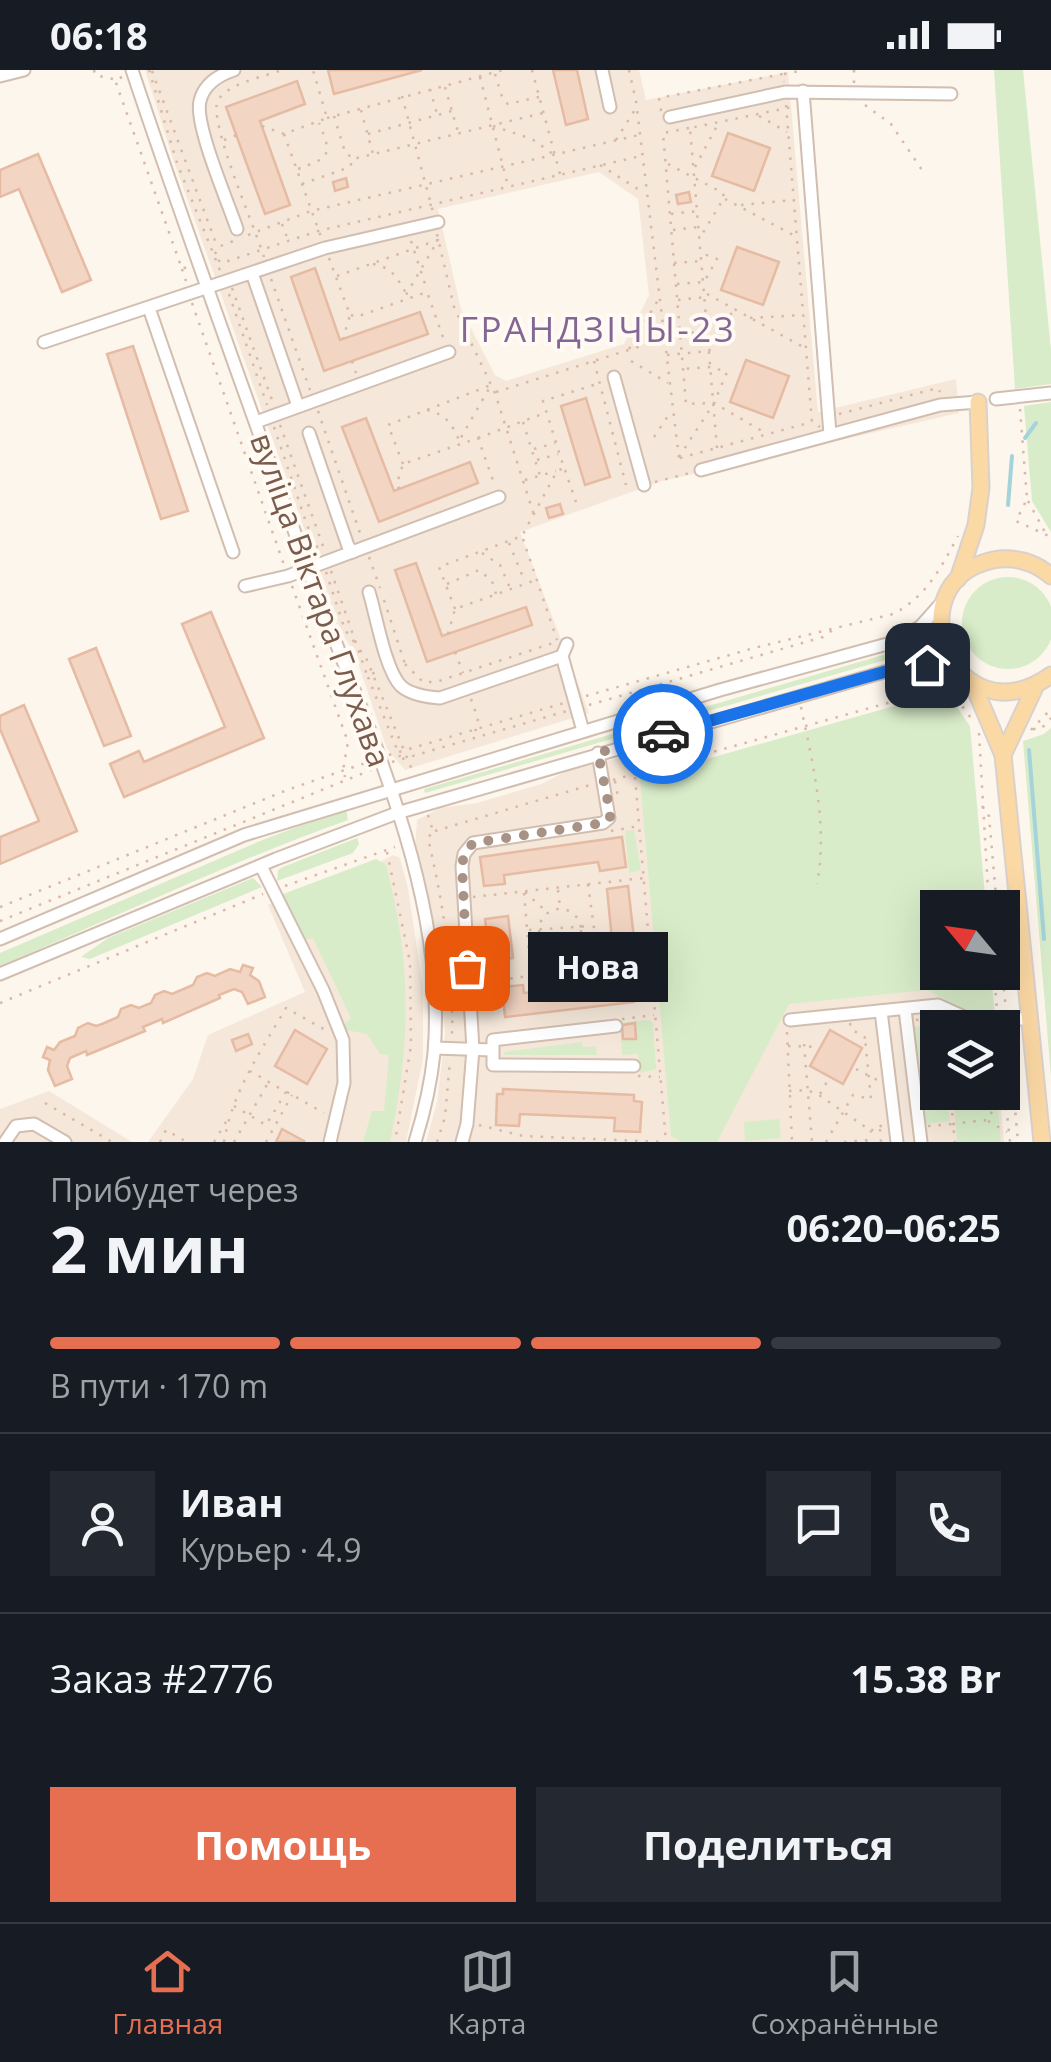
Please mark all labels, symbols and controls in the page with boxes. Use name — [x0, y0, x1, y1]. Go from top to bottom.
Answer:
text: 06:18 — [50, 9, 148, 61]
district label: ГРАНДЗІЧЫ-23 — [460, 305, 736, 352]
street label: вуліца Віктара Глухава — [241, 427, 402, 772]
pin — [885, 623, 970, 708]
icon: home — [900, 638, 955, 693]
courier — [613, 684, 713, 784]
icon: car — [636, 707, 691, 762]
north arrow — [920, 890, 1020, 990]
map controls — [920, 890, 1020, 1110]
pin — [425, 926, 510, 1011]
callout: Нова — [527, 933, 667, 1003]
icon: bag — [440, 941, 495, 996]
text: Нова — [556, 945, 640, 988]
button: layers — [920, 1010, 1020, 1110]
text: Прибудет через — [50, 1168, 298, 1211]
text: 06:20–06:25 — [787, 1201, 1001, 1253]
text: 2 мин — [50, 1204, 249, 1292]
text: В пути · 170 m — [50, 1364, 268, 1407]
button: person — [50, 1471, 155, 1576]
button: chat — [766, 1471, 871, 1576]
button: phone — [896, 1471, 1001, 1576]
text: Иван — [180, 1476, 283, 1528]
text: Курьер · 4.9 — [180, 1528, 362, 1571]
text: Заказ #2776 — [50, 1652, 274, 1704]
text: 15.38 Br — [851, 1652, 1001, 1704]
button: Помощь — [50, 1787, 516, 1902]
button: Поделиться — [536, 1787, 1001, 1902]
tab: Главная — [112, 1944, 223, 2042]
tab: Карта — [448, 1944, 526, 2042]
tab: Сохранённые — [751, 1944, 939, 2042]

